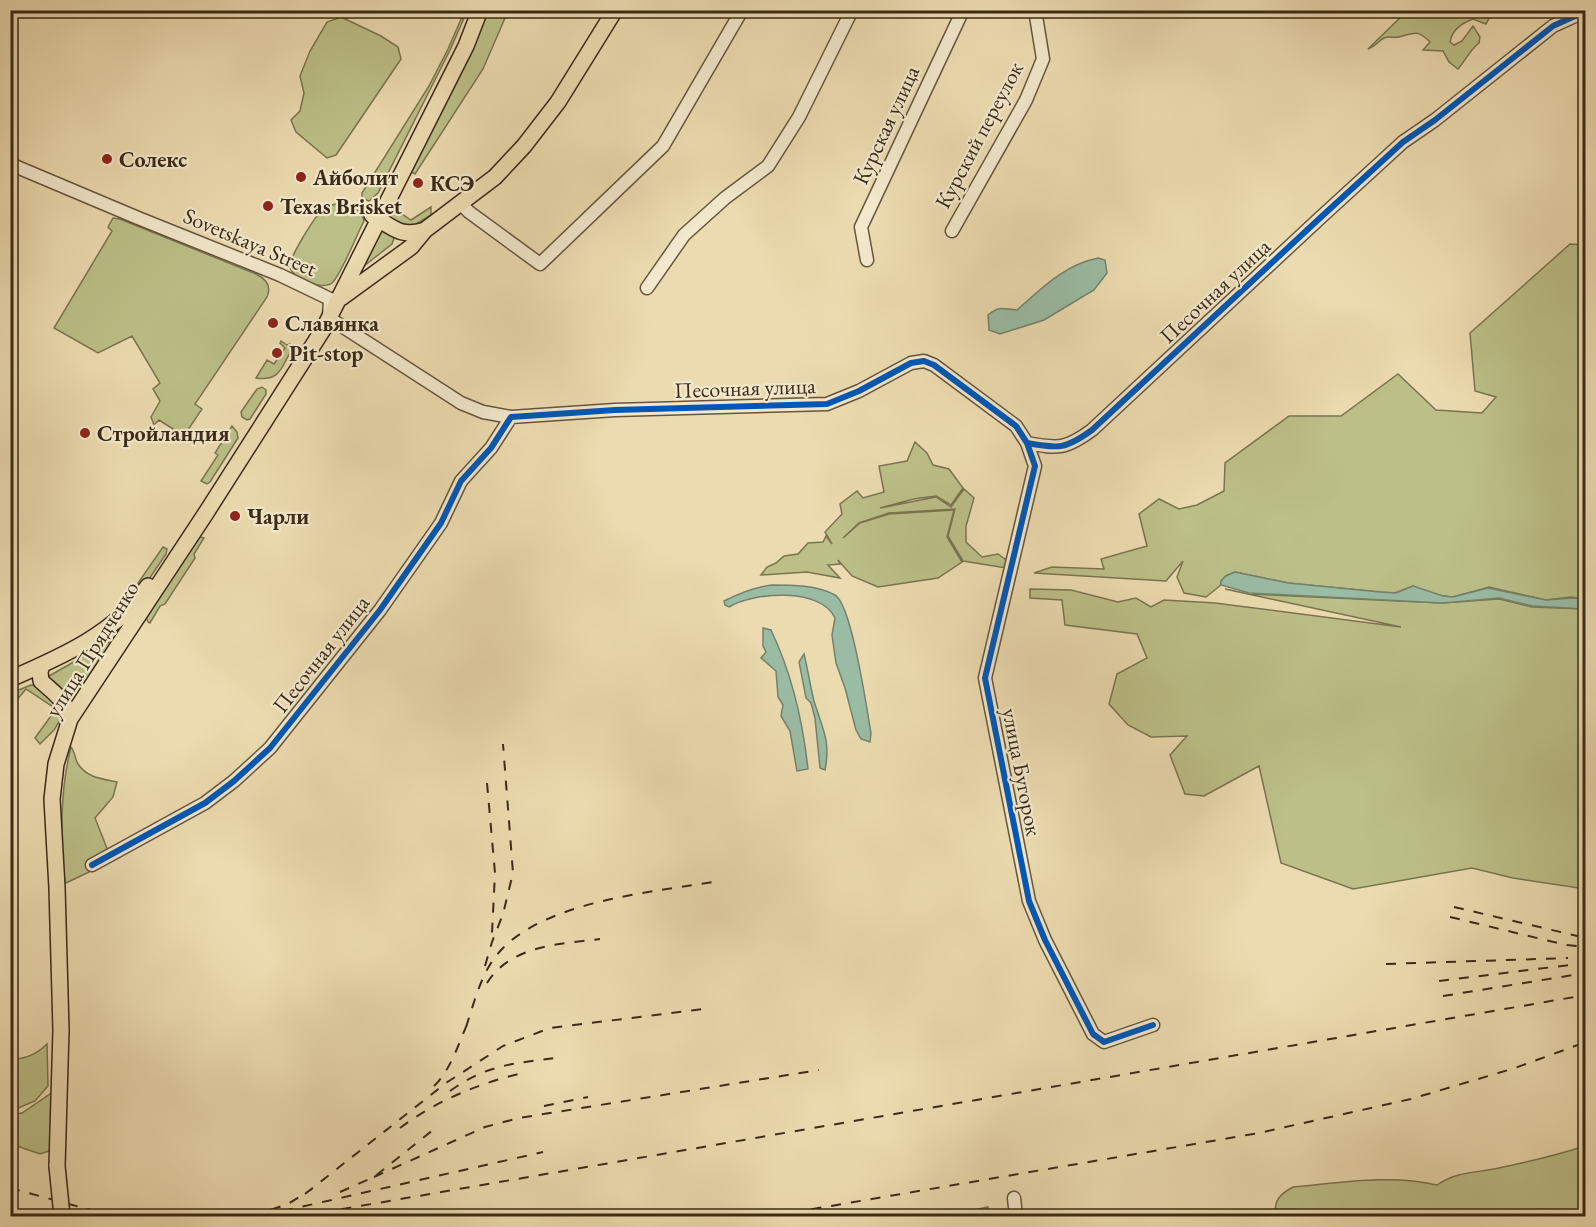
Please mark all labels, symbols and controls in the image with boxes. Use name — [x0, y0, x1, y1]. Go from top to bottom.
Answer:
street label: Курский переулок — [928, 56, 1030, 213]
street label: Курская улица — [846, 61, 926, 189]
place label: Солекс — [119, 145, 187, 174]
marker: Солекс — [100, 152, 114, 166]
place label: Айболит — [312, 163, 398, 192]
place label: КСЭ — [430, 169, 474, 198]
marker: Айболит — [294, 170, 308, 184]
marker: КСЭ — [411, 176, 425, 190]
place label: Texas Brisket — [280, 192, 403, 221]
marker: Texas Brisket — [261, 199, 275, 213]
street label: Sovetskaya Street — [179, 201, 321, 283]
street label: Песочная улица — [1153, 232, 1277, 350]
place label: Славянка — [285, 309, 379, 338]
marker: Славянка — [266, 316, 280, 330]
place label: Pit-stop — [289, 339, 363, 368]
marker: Pit-stop — [270, 346, 284, 360]
street label: Песочная улица — [674, 371, 817, 405]
place label: Стройландия — [97, 419, 230, 448]
marker: Стройландия — [78, 426, 92, 440]
place label: Чарли — [247, 502, 309, 531]
marker: Чарли — [228, 509, 242, 523]
street label: улица Прядченко — [38, 575, 146, 723]
street label: Песочная улица — [266, 589, 376, 719]
street label: улица Бугорок — [995, 706, 1049, 839]

